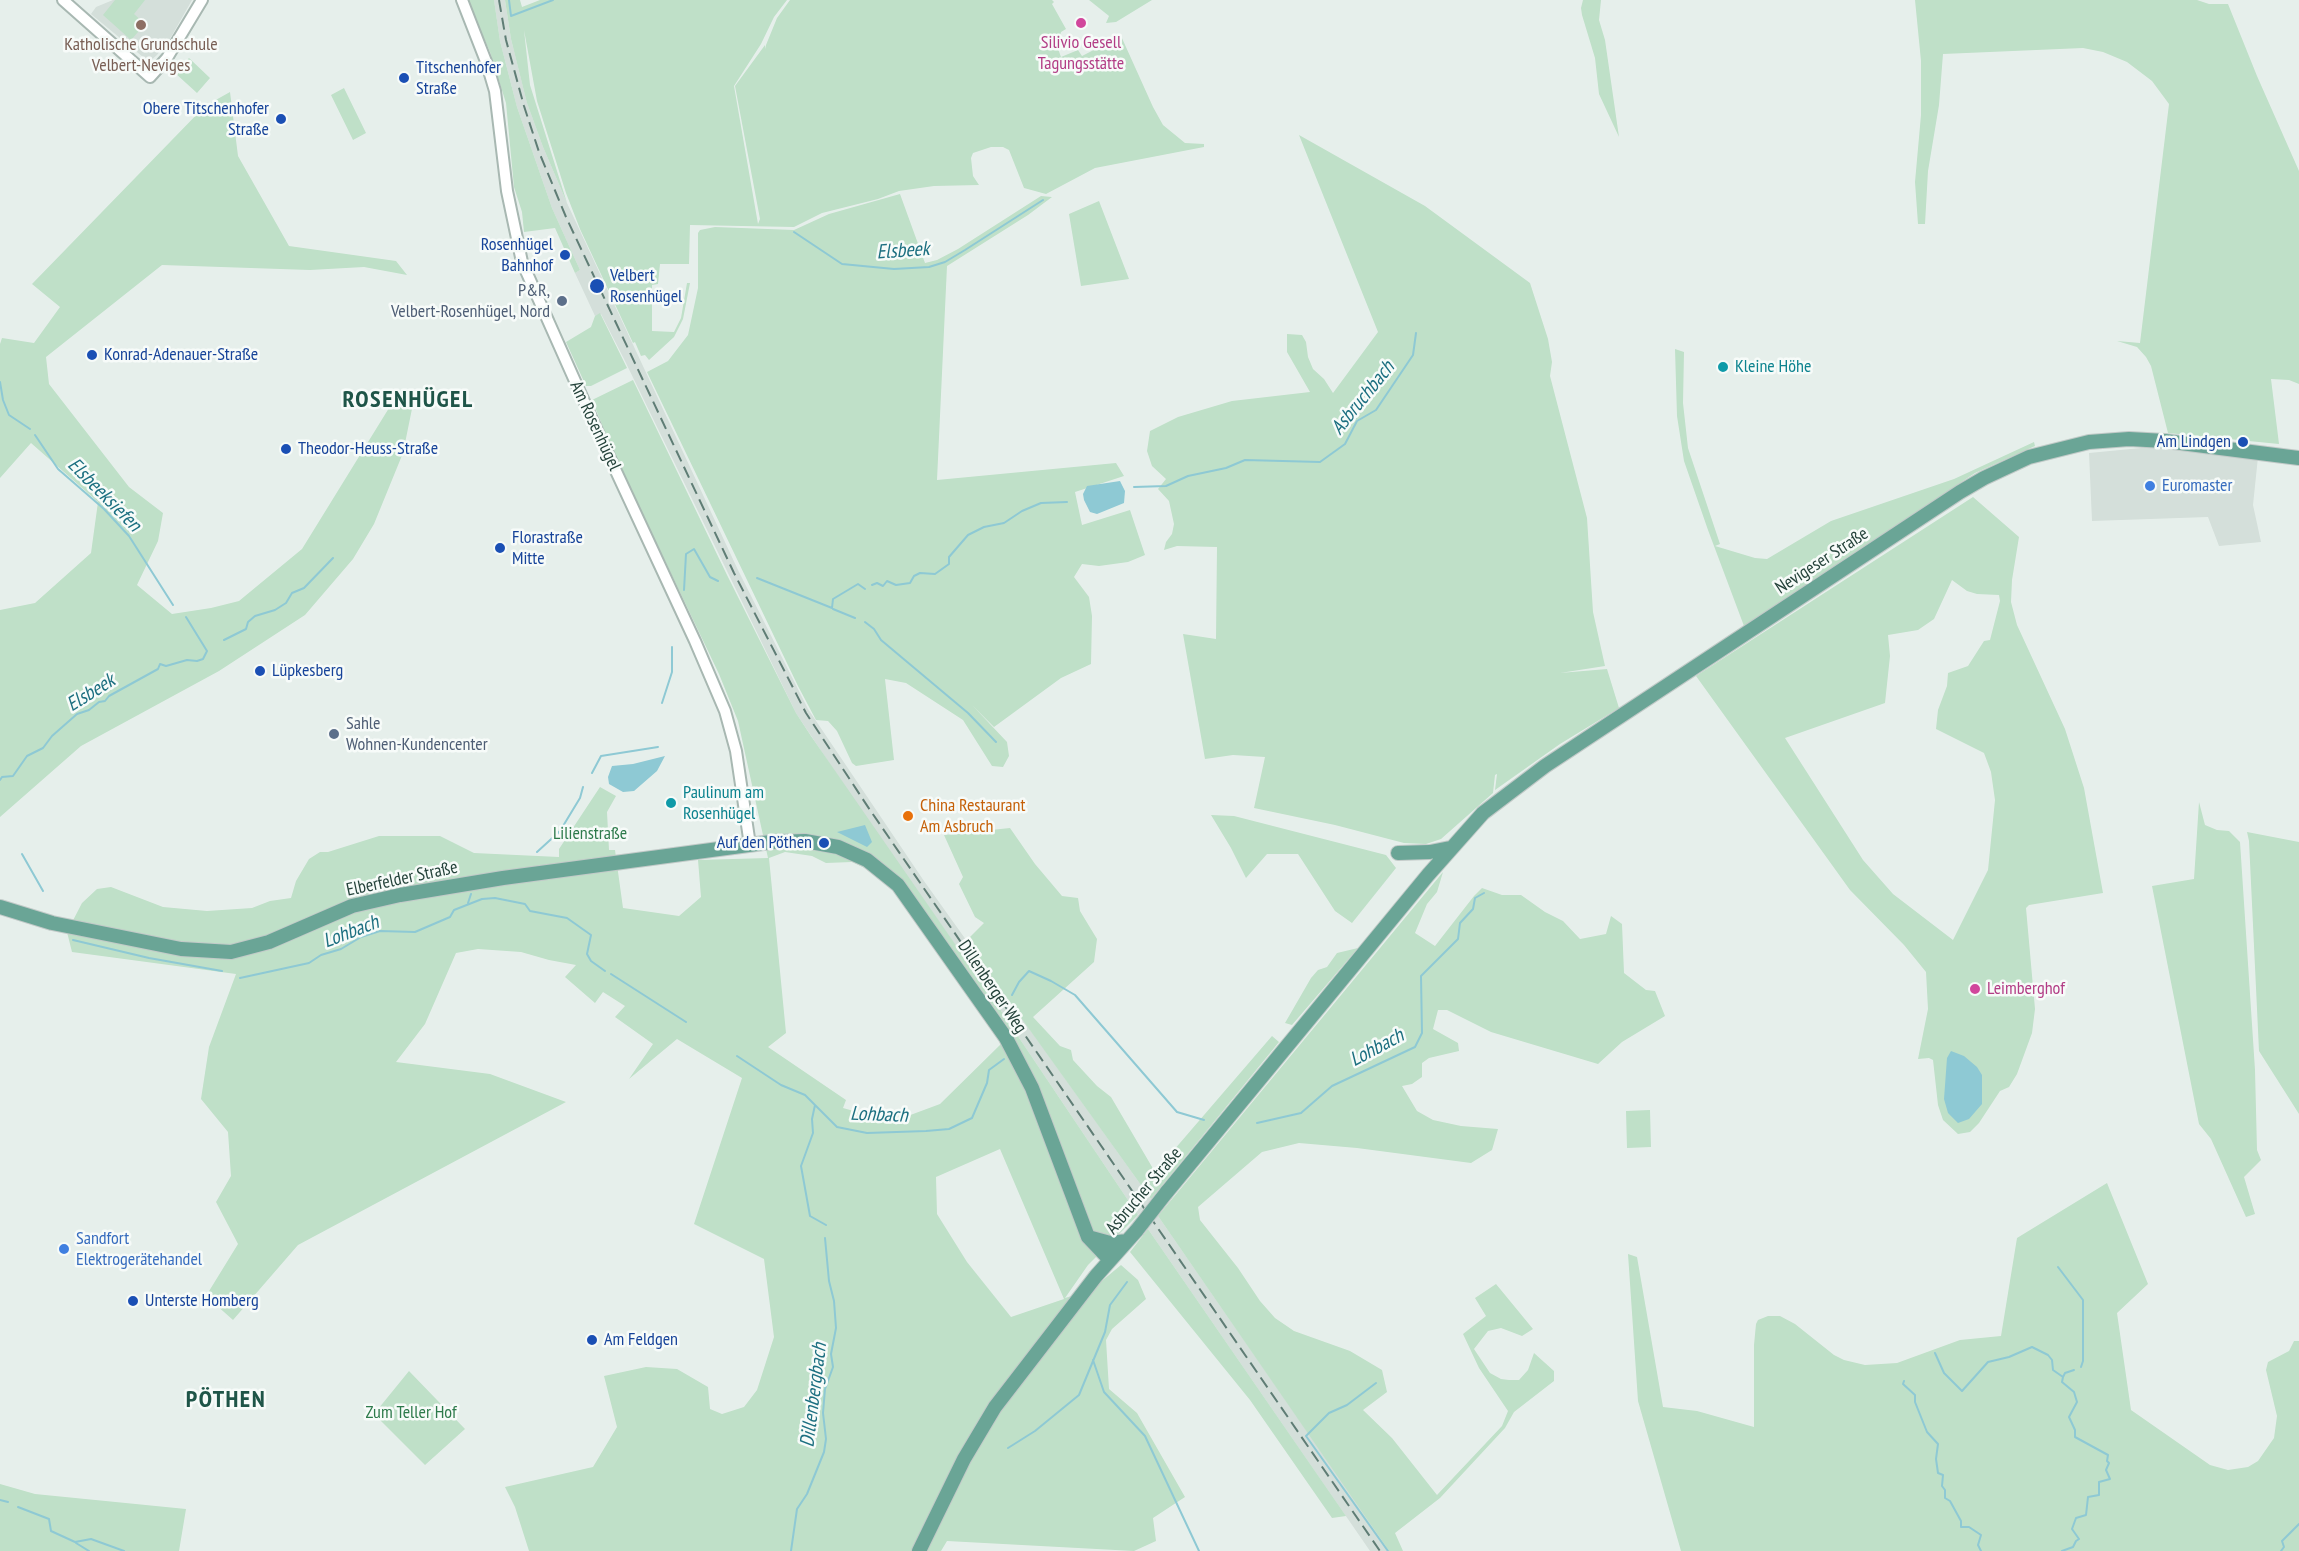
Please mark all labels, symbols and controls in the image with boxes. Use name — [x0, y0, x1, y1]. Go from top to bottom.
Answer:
marker: Silivio Gesell Tagungsstätte — [1074, 16, 1088, 30]
marker: Katholische Grundschule Velbert-Neviges — [134, 18, 148, 32]
place label: Silivio Gesell Tagungsstätte — [1038, 32, 1124, 74]
place label: Katholische Grundschule Velbert-Neviges — [64, 34, 218, 76]
place label: Titschenhofer Straße — [416, 57, 501, 100]
marker: Titschenhofer Straße — [397, 71, 411, 85]
place label: Obere Titschenhofer Straße — [143, 98, 269, 140]
marker: Obere Titschenhofer Straße — [274, 112, 288, 126]
place label: Rosenhügel Bahnhof — [481, 234, 553, 276]
water label: Elsbeek — [876, 237, 930, 265]
marker: Rosenhügel Bahnhof — [558, 248, 572, 262]
place label: Velbert Rosenhügel — [610, 265, 682, 308]
marker: Velbert Rosenhügel — [588, 277, 606, 295]
place label: P&R, Velbert-Rosenhügel, Nord — [391, 280, 550, 322]
marker: P&R, Velbert-Rosenhügel, Nord — [555, 294, 569, 308]
place label: Konrad-Adenauer-Straße — [104, 344, 258, 366]
marker: Konrad-Adenauer-Straße — [85, 348, 99, 362]
water label: Asbruchbach — [1326, 356, 1400, 440]
place label: Kleine Höhe — [1735, 356, 1811, 378]
marker: Kleine Höhe — [1716, 360, 1730, 374]
street label: Am Rosenhügel — [565, 378, 625, 474]
district label: ROSENHÜGEL — [342, 386, 474, 414]
place label: Am Lindgen — [2157, 431, 2231, 453]
marker: Am Lindgen — [2236, 435, 2250, 449]
place label: Theodor-Heuss-Straße — [298, 438, 438, 460]
marker: Theodor-Heuss-Straße — [279, 442, 293, 456]
water label: Elsbeeksiefen — [62, 453, 146, 537]
place label: Euromaster — [2162, 475, 2232, 497]
marker: Euromaster — [2143, 479, 2157, 493]
street label: Nevigeser Straße — [1772, 523, 1872, 599]
place label: Florastraße Mitte — [512, 527, 583, 570]
marker: Florastraße Mitte — [493, 541, 507, 555]
place label: Lüpkesberg — [272, 660, 343, 682]
marker: Lüpkesberg — [253, 664, 267, 678]
water label: Elsbeek — [62, 669, 120, 717]
place label: Sahle Wohnen-Kundencenter — [346, 713, 488, 756]
marker: Sahle Wohnen-Kundencenter — [327, 727, 341, 741]
place label: Paulinum am Rosenhügel — [683, 782, 764, 824]
place label: China Restaurant Am Asbruch — [920, 795, 1025, 838]
marker: Paulinum am Rosenhügel — [664, 796, 678, 810]
marker: China Restaurant Am Asbruch — [901, 809, 915, 823]
park label: Lilienstraße — [553, 823, 627, 845]
place label: Auf den Pöthen — [717, 832, 812, 854]
marker: Auf den Pöthen — [817, 836, 831, 850]
street label: Elberfelder Straße — [344, 857, 460, 901]
water label: Lohbach — [320, 911, 382, 953]
street label: Dillenberger Weg — [953, 936, 1031, 1038]
place label: Leimberghof — [1987, 978, 2065, 1000]
marker: Leimberghof — [1968, 982, 1982, 996]
water label: Lohbach — [1346, 1024, 1408, 1072]
water label: Lohbach — [850, 1102, 908, 1128]
street label: Asbrucher Straße — [1101, 1143, 1187, 1239]
place label: Sandfort Elektrogerätehandel — [76, 1228, 202, 1270]
marker: Sandfort Elektrogerätehandel — [57, 1242, 71, 1256]
place label: Unterste Homberg — [145, 1290, 259, 1312]
marker: Unterste Homberg — [126, 1294, 140, 1308]
place label: Am Feldgen — [604, 1329, 678, 1351]
marker: Am Feldgen — [585, 1333, 599, 1347]
water label: Dillenbergbach — [796, 1341, 832, 1449]
district label: PÖTHEN — [186, 1386, 266, 1414]
park label: Zum Teller Hof — [365, 1402, 457, 1424]

